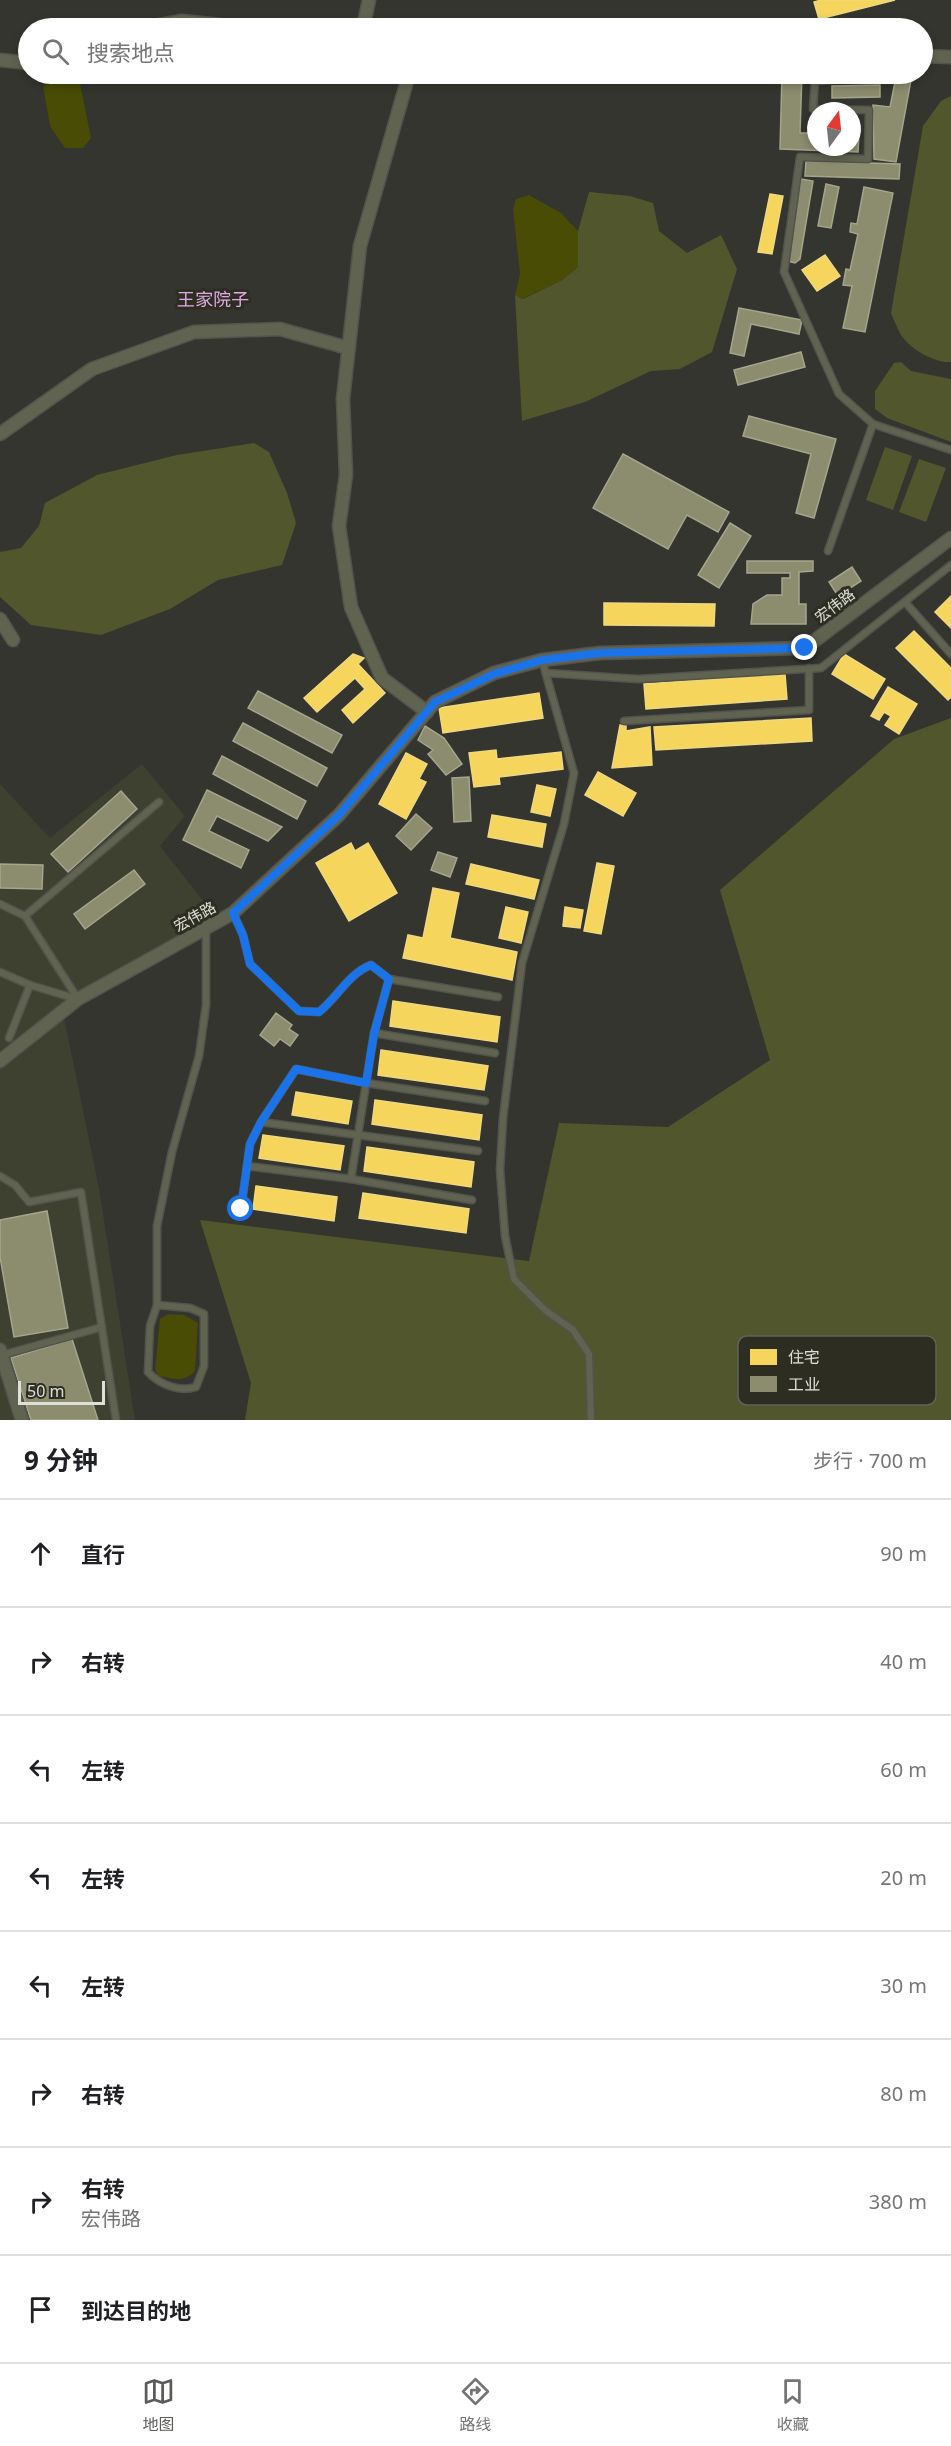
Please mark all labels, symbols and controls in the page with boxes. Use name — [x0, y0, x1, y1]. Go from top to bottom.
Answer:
search box — [18, 18, 933, 84]
icon: search — [39, 35, 72, 68]
text: 搜索地点 — [87, 37, 175, 67]
north arrow — [807, 102, 861, 156]
district label: 王家院子 — [177, 287, 249, 311]
street label: 宏伟路 — [810, 584, 858, 627]
route end — [791, 634, 817, 660]
street label: 宏伟路 — [170, 896, 219, 936]
route start — [227, 1195, 253, 1221]
legend — [738, 1336, 936, 1405]
text: 住宅 — [788, 1346, 820, 1368]
text: 工业 — [788, 1373, 820, 1395]
scale bar — [18, 1378, 105, 1406]
text: 50 m — [27, 1380, 64, 1402]
text: 9 分钟 — [24, 1442, 98, 1478]
text: 步行 · 700 m — [813, 1447, 927, 1474]
icon: ahead — [24, 1537, 57, 1570]
text: 直行 — [81, 1539, 125, 1569]
text: 90 m — [880, 1540, 927, 1567]
icon: right — [24, 1645, 57, 1678]
text: 右转 — [81, 1647, 125, 1677]
text: 40 m — [880, 1648, 927, 1675]
icon: left — [24, 1753, 57, 1786]
text: 左转 — [81, 1755, 125, 1785]
text: 60 m — [880, 1756, 927, 1783]
icon: left — [24, 1861, 57, 1894]
text: 左转 — [81, 1863, 125, 1893]
text: 20 m — [880, 1864, 927, 1891]
icon: left — [24, 1969, 57, 2002]
text: 左转 — [81, 1971, 125, 2001]
text: 30 m — [880, 1972, 927, 1999]
icon: right — [24, 2077, 57, 2110]
text: 右转 — [81, 2079, 125, 2109]
text: 80 m — [880, 2080, 927, 2107]
text: 右转 — [81, 2173, 125, 2203]
icon: right — [24, 2185, 57, 2218]
text: 380 m — [869, 2188, 927, 2215]
text: 宏伟路 — [81, 2205, 141, 2232]
icon: arrive — [24, 2293, 57, 2326]
text: 到达目的地 — [81, 2295, 191, 2325]
tab: 地图 — [142, 2375, 175, 2435]
tab: 路线 — [459, 2375, 492, 2435]
tab: 收藏 — [776, 2375, 809, 2435]

